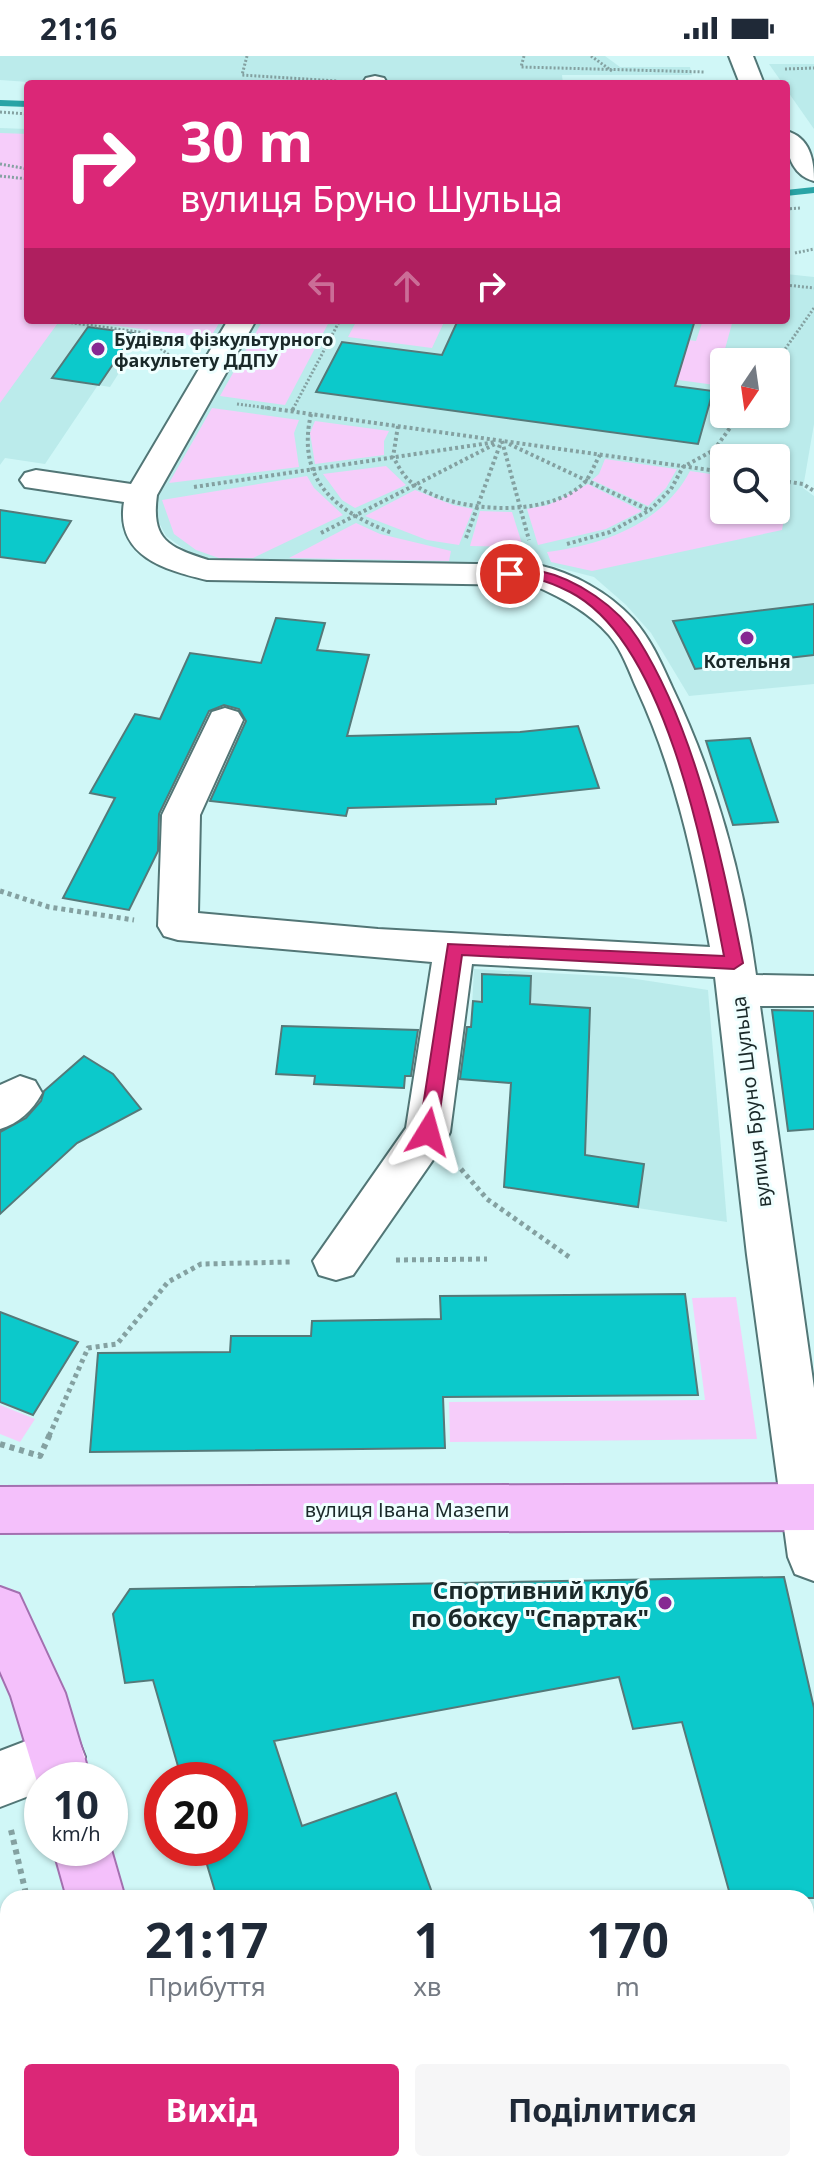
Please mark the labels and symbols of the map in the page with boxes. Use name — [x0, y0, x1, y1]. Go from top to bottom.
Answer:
place label: Будівля фізкультурного факультету ДДПУ — [114, 327, 333, 372]
marker: Будівля фізкультурного факультету ДДПУ — [89, 340, 107, 358]
north arrow — [710, 348, 790, 428]
pin — [476, 540, 544, 608]
marker: Котельня — [738, 629, 756, 647]
place label: Котельня — [703, 649, 791, 673]
street label: вулиця Бруно Шульца — [725, 995, 777, 1209]
position arrow — [386, 1090, 470, 1174]
street label: вулиця Івана Мазепи — [305, 1496, 509, 1523]
place label: Спортивний клуб по боксу "Спартак" — [411, 1573, 649, 1634]
marker: Спортивний клуб по боксу "Спартак" — [656, 1594, 674, 1612]
speed limit sign: 20 — [144, 1762, 248, 1866]

